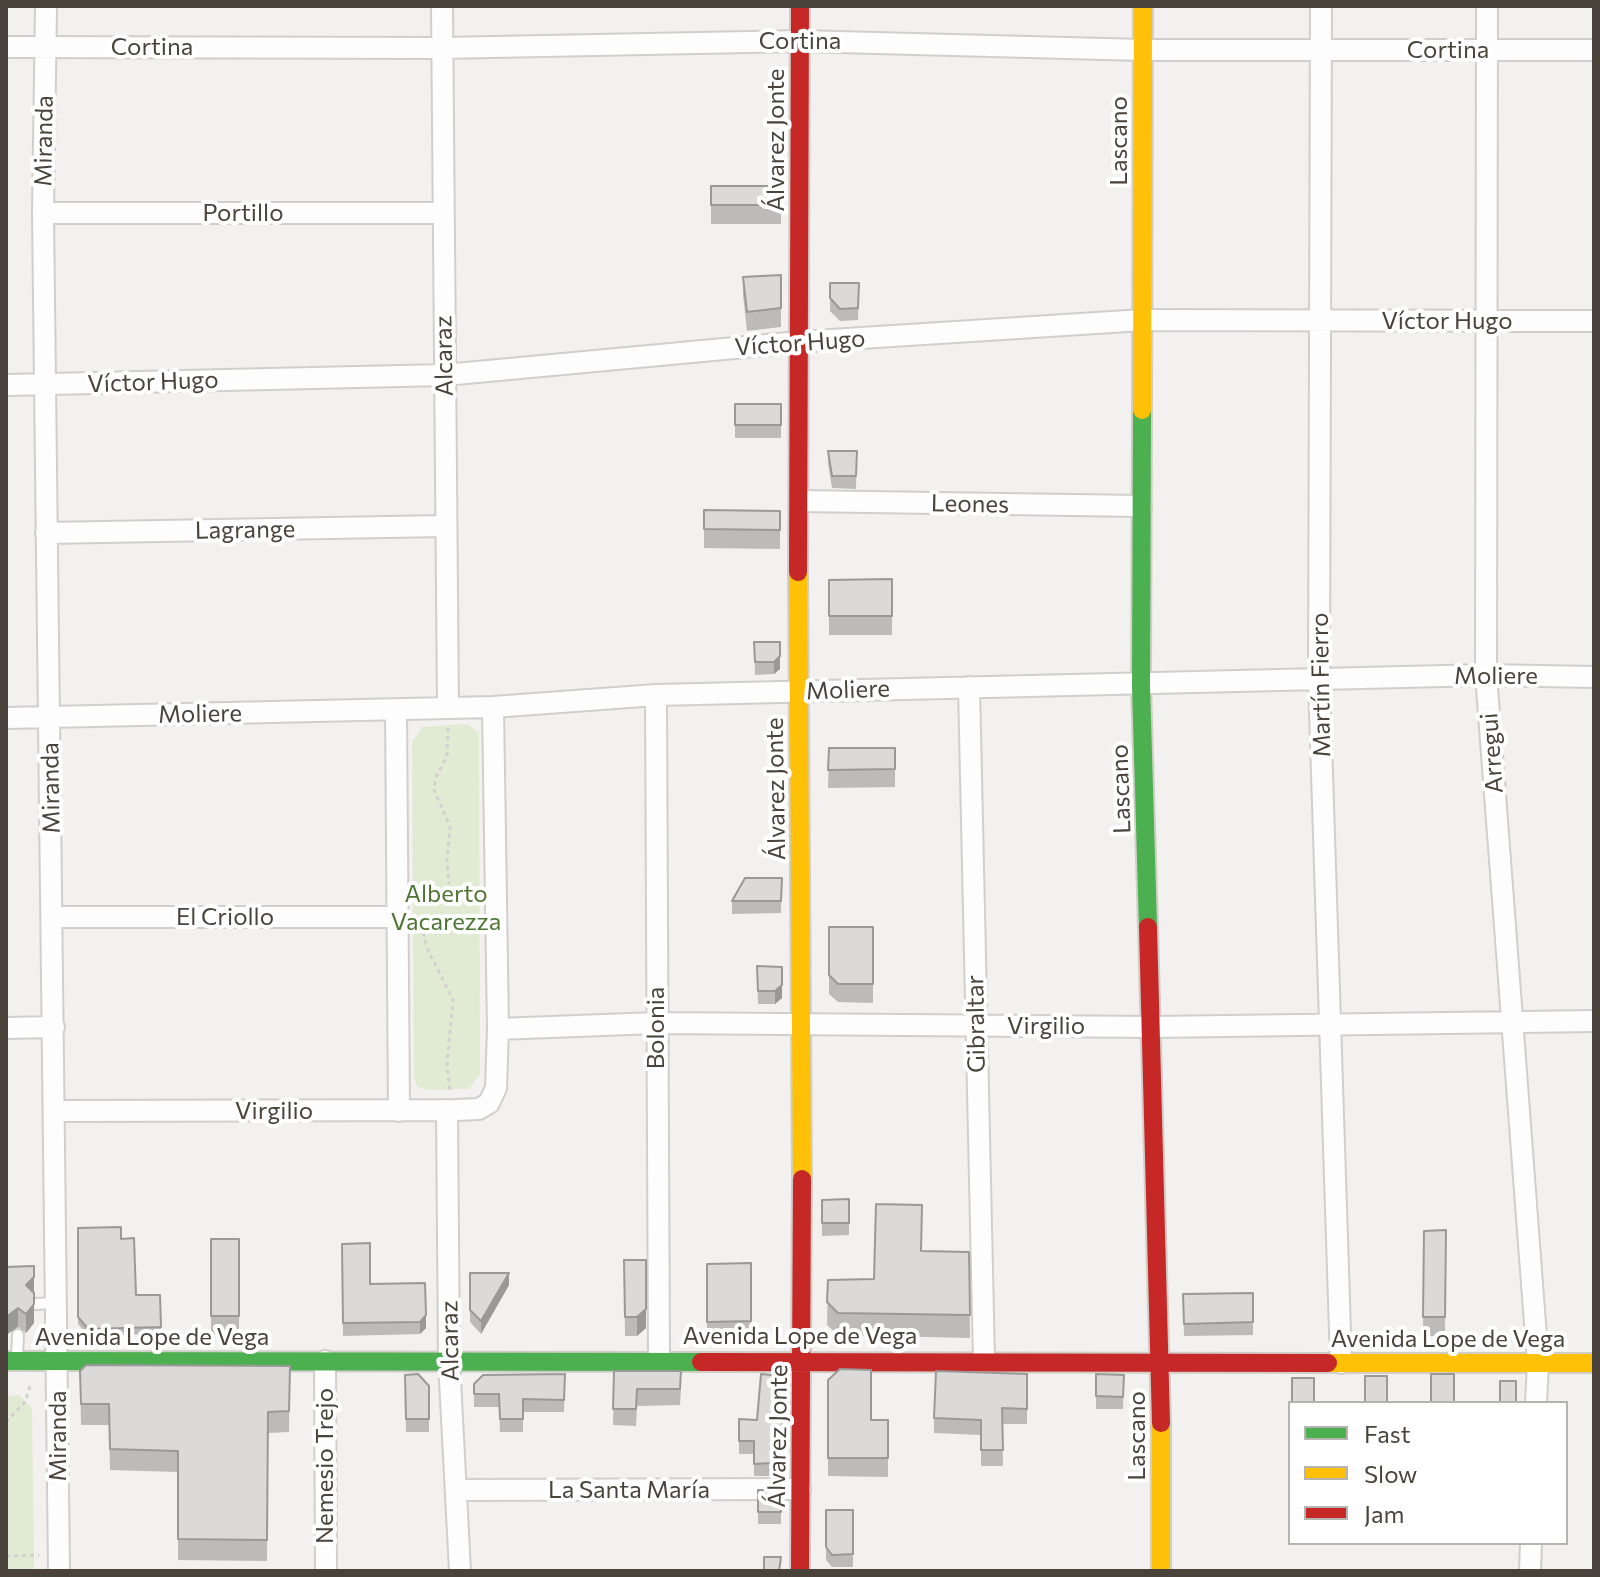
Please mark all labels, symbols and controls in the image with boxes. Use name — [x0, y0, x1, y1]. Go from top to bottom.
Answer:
street label: Cortina — [759, 27, 841, 55]
street label: Cortina — [111, 33, 193, 61]
street label: Cortina — [1407, 36, 1489, 64]
street label: Álvarez Jonte — [762, 68, 790, 212]
street label: Miranda — [29, 95, 59, 187]
street label: Lascano — [1105, 96, 1133, 186]
street label: Portillo — [202, 199, 284, 227]
street label: Víctor Hugo — [1382, 307, 1512, 335]
street label: Alcaraz — [429, 315, 459, 397]
street label: Víctor Hugo — [734, 324, 866, 362]
street label: Víctor Hugo — [87, 365, 219, 399]
street label: Leones — [931, 489, 1009, 519]
street label: Lagrange — [195, 515, 295, 545]
street label: Martín Fierro — [1305, 612, 1337, 758]
street label: Moliere — [1454, 662, 1538, 690]
street label: Moliere — [806, 674, 890, 706]
street label: Moliere — [158, 699, 242, 729]
street label: Arregui — [1475, 712, 1509, 794]
street label: Álvarez Jonte — [760, 717, 792, 861]
street label: Miranda — [36, 742, 66, 834]
street label: Lascano — [1105, 744, 1137, 834]
park label: Alberto Vacarezza — [391, 880, 501, 936]
street label: El Criollo — [176, 903, 274, 931]
street label: Gibraltar — [961, 975, 991, 1073]
street label: Bolonia — [642, 987, 670, 1069]
street label: Virgilio — [1007, 1012, 1085, 1040]
street label: Virgilio — [235, 1097, 313, 1125]
street label: Alcaraz — [435, 1300, 465, 1382]
street label: Avenida Lope de Vega — [683, 1322, 917, 1350]
street label: Avenida Lope de Vega — [35, 1323, 269, 1351]
street label: Avenida Lope de Vega — [1331, 1325, 1565, 1353]
street label: Álvarez Jonte — [762, 1364, 794, 1508]
street label: Nemesio Trejo — [311, 1388, 339, 1544]
street label: Miranda — [44, 1390, 72, 1482]
street label: Lascano — [1123, 1391, 1151, 1481]
legend — [1288, 1401, 1568, 1545]
text: Fast — [1364, 1419, 1411, 1448]
text: Slow — [1364, 1459, 1417, 1488]
street label: La Santa María — [548, 1476, 710, 1504]
text: Jam — [1364, 1499, 1404, 1528]

